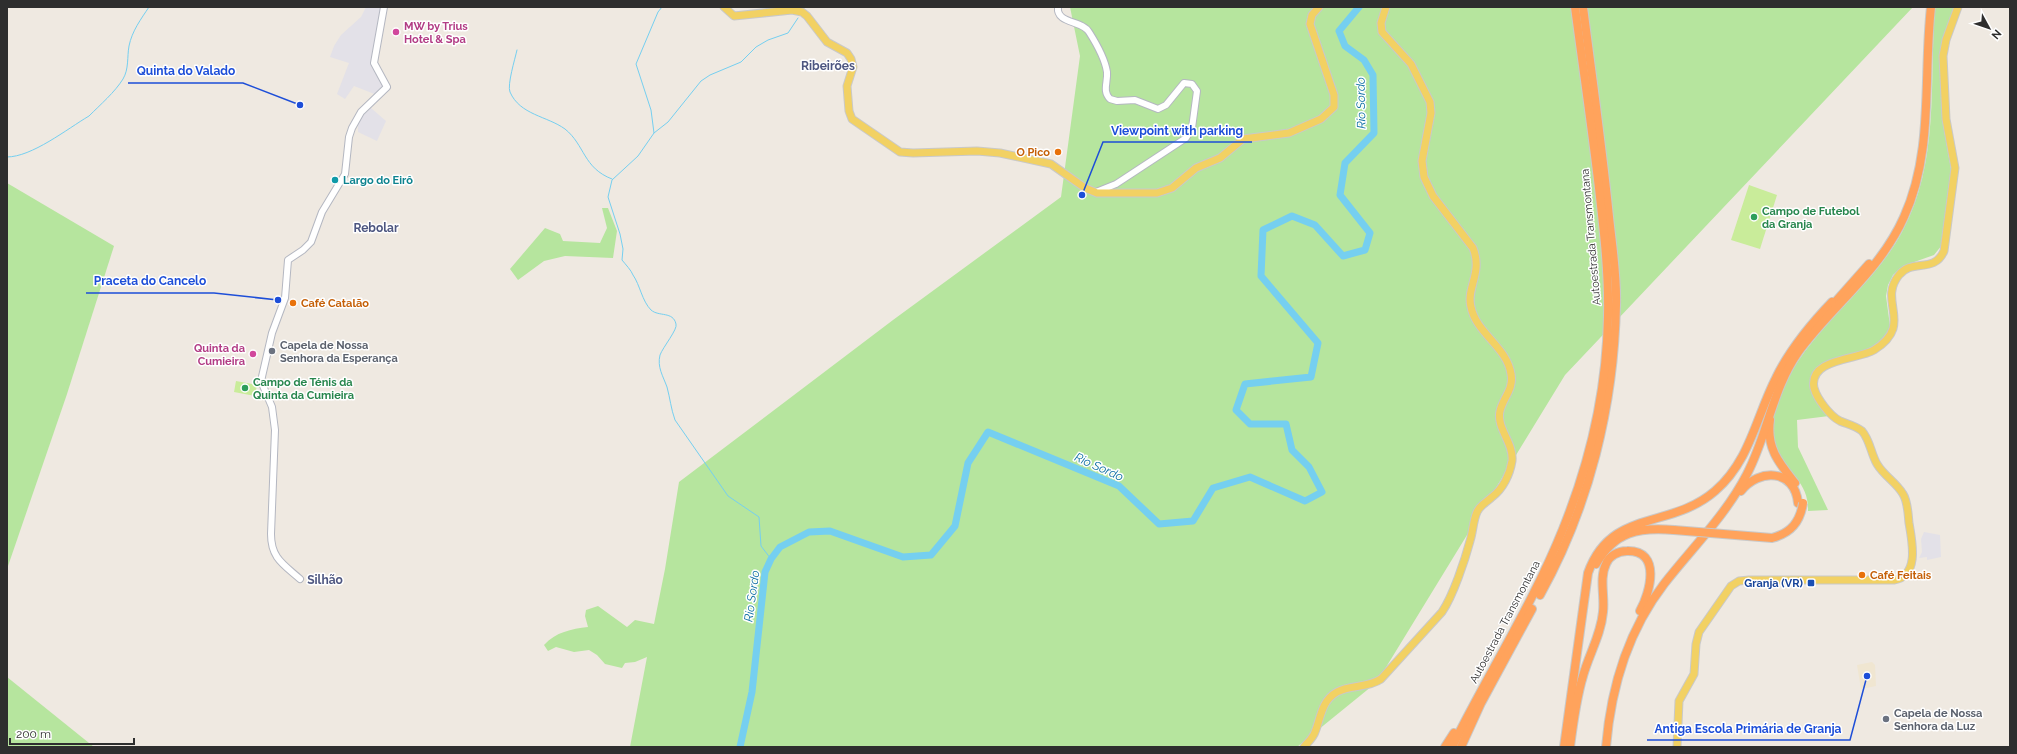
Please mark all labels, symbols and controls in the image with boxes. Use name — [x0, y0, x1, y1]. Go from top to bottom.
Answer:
north arrow — [1969, 8, 2009, 48]
place label: MW by Trius Hotel & Spa — [404, 20, 468, 46]
marker: MW by Trius Hotel & Spa — [391, 27, 401, 37]
text: N — [1989, 27, 2004, 42]
callout: Quinta do Valado — [128, 59, 243, 83]
district label: Ribeirões — [801, 59, 855, 73]
text: Quinta do Valado — [137, 64, 235, 78]
water label: Rio Sordo — [1354, 77, 1368, 129]
callout: Viewpoint with parking — [1103, 118, 1252, 142]
text: Viewpoint with parking — [1111, 124, 1243, 138]
place label: O Pico — [1017, 146, 1050, 159]
marker: O Pico — [1053, 147, 1063, 157]
street label: Autoestrada Transmontana — [1579, 168, 1603, 306]
place label: Largo do Eirô — [343, 174, 413, 187]
marker: Largo do Eirô — [330, 175, 340, 185]
place label: Campo de Futebol da Granja — [1762, 205, 1860, 231]
marker: Campo de Futebol da Granja — [1749, 212, 1759, 222]
district label: Rebolar — [353, 221, 399, 235]
callout: Praceta do Cancelo — [86, 269, 214, 293]
text: Praceta do Cancelo — [94, 274, 206, 288]
place label: Café Catalão — [301, 297, 369, 310]
marker: Café Catalão — [288, 298, 298, 308]
place label: Capela de Nossa Senhora da Esperança — [280, 339, 398, 365]
place label: Quinta da Cumieira — [194, 342, 245, 368]
marker: Capela de Nossa Senhora da Esperança — [267, 346, 277, 356]
marker: Quinta da Cumieira — [248, 349, 258, 359]
place label: Campo de Ténis da Quinta da Cumieira — [253, 376, 354, 402]
marker: Campo de Ténis da Quinta da Cumieira — [240, 383, 250, 393]
water label: Rio Sordo — [1072, 450, 1126, 484]
street label: Autoestrada Transmontana — [1467, 558, 1543, 686]
water label: Rio Sordo — [741, 569, 763, 623]
place label: Café Feitais — [1870, 569, 1932, 582]
marker: Café Feitais — [1857, 570, 1867, 580]
district label: Silhão — [307, 573, 343, 587]
place label: Granja (VR) — [1744, 577, 1804, 590]
marker: Granja (VR) — [1806, 578, 1816, 588]
place label: Capela de Nossa Senhora da Luz — [1894, 707, 1982, 733]
marker: Capela de Nossa Senhora da Luz — [1881, 714, 1891, 724]
callout: Antiga Escola Primária de Granja — [1647, 716, 1850, 740]
scale bar — [10, 720, 134, 746]
text: Antiga Escola Primária de Granja — [1655, 722, 1842, 736]
text: 200 m — [16, 727, 51, 741]

